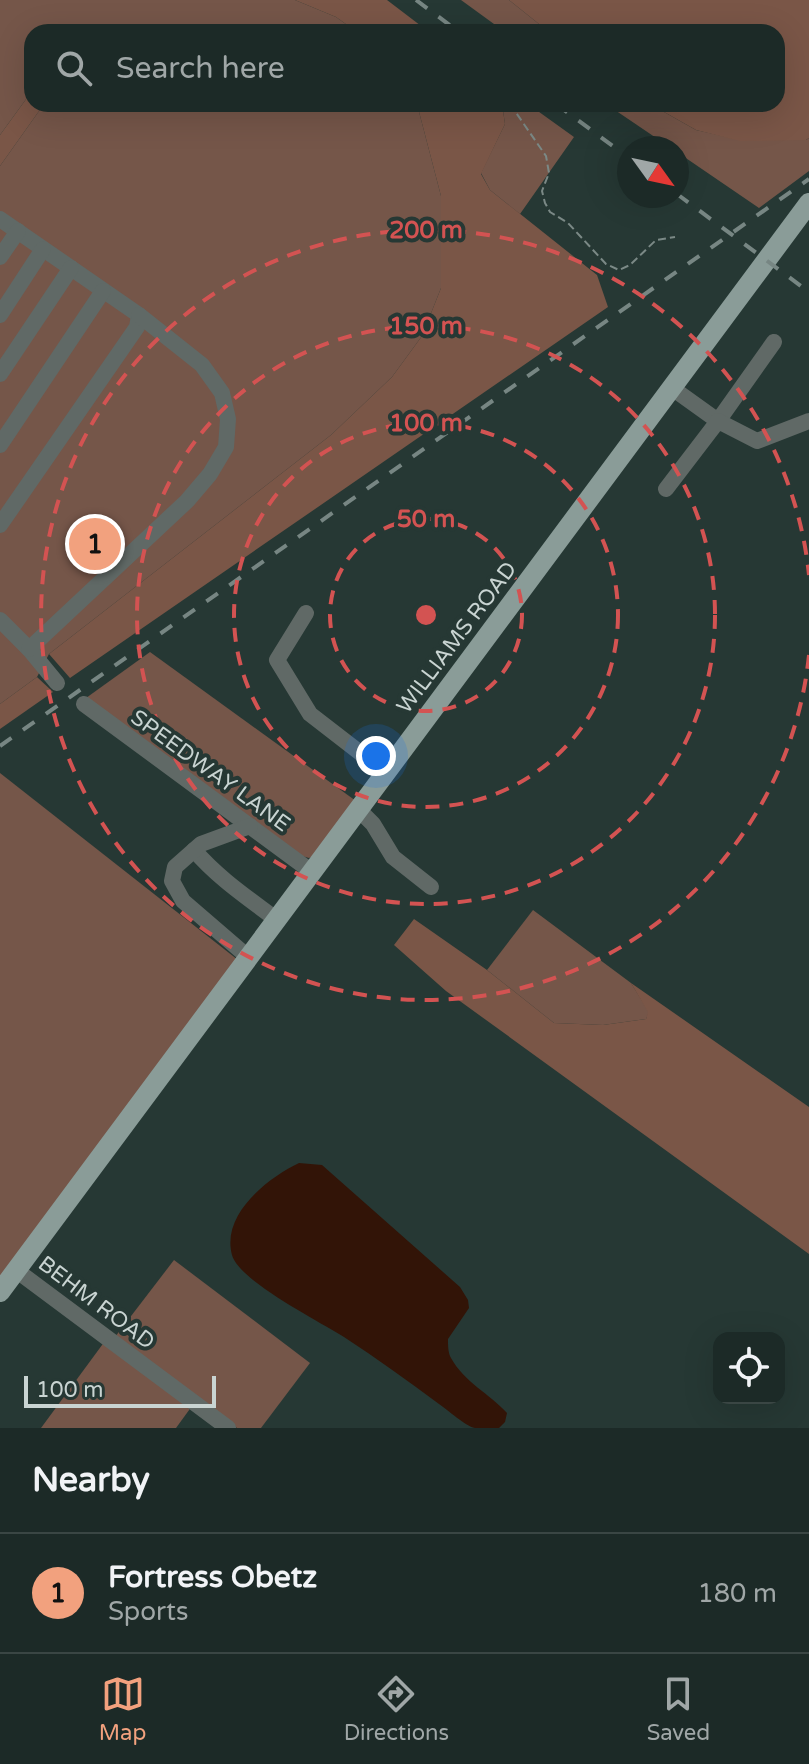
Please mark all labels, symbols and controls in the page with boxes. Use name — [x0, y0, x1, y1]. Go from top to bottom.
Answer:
search box — [24, 24, 785, 112]
icon: search — [52, 46, 96, 90]
text: Search here — [116, 50, 285, 87]
north arrow — [617, 136, 689, 208]
text: 200 m — [389, 216, 463, 245]
text: 150 m — [389, 312, 463, 341]
text: 100 m — [389, 409, 463, 438]
text: 50 m — [397, 505, 455, 534]
pin: 1 — [69, 514, 121, 574]
street label: WILLIAMS ROAD — [391, 557, 522, 719]
centre of rings — [412, 601, 440, 629]
street label: SPEEDWAY LANE — [126, 704, 295, 837]
your location — [356, 736, 396, 776]
street label: BEHM ROAD — [33, 1251, 160, 1355]
map controls — [713, 1332, 785, 1404]
button: locate — [713, 1332, 785, 1404]
scale bar — [24, 1372, 216, 1408]
text: 100 m — [36, 1377, 103, 1403]
text: Nearby — [32, 1460, 150, 1501]
text: Fortress Obetz — [108, 1559, 317, 1596]
text: 1 — [50, 1578, 66, 1609]
text: 180 m — [697, 1578, 777, 1609]
text: Sports — [108, 1596, 188, 1627]
tab: Map — [99, 1672, 146, 1746]
tab: Directions — [344, 1672, 449, 1746]
tab: Saved — [647, 1672, 710, 1746]

